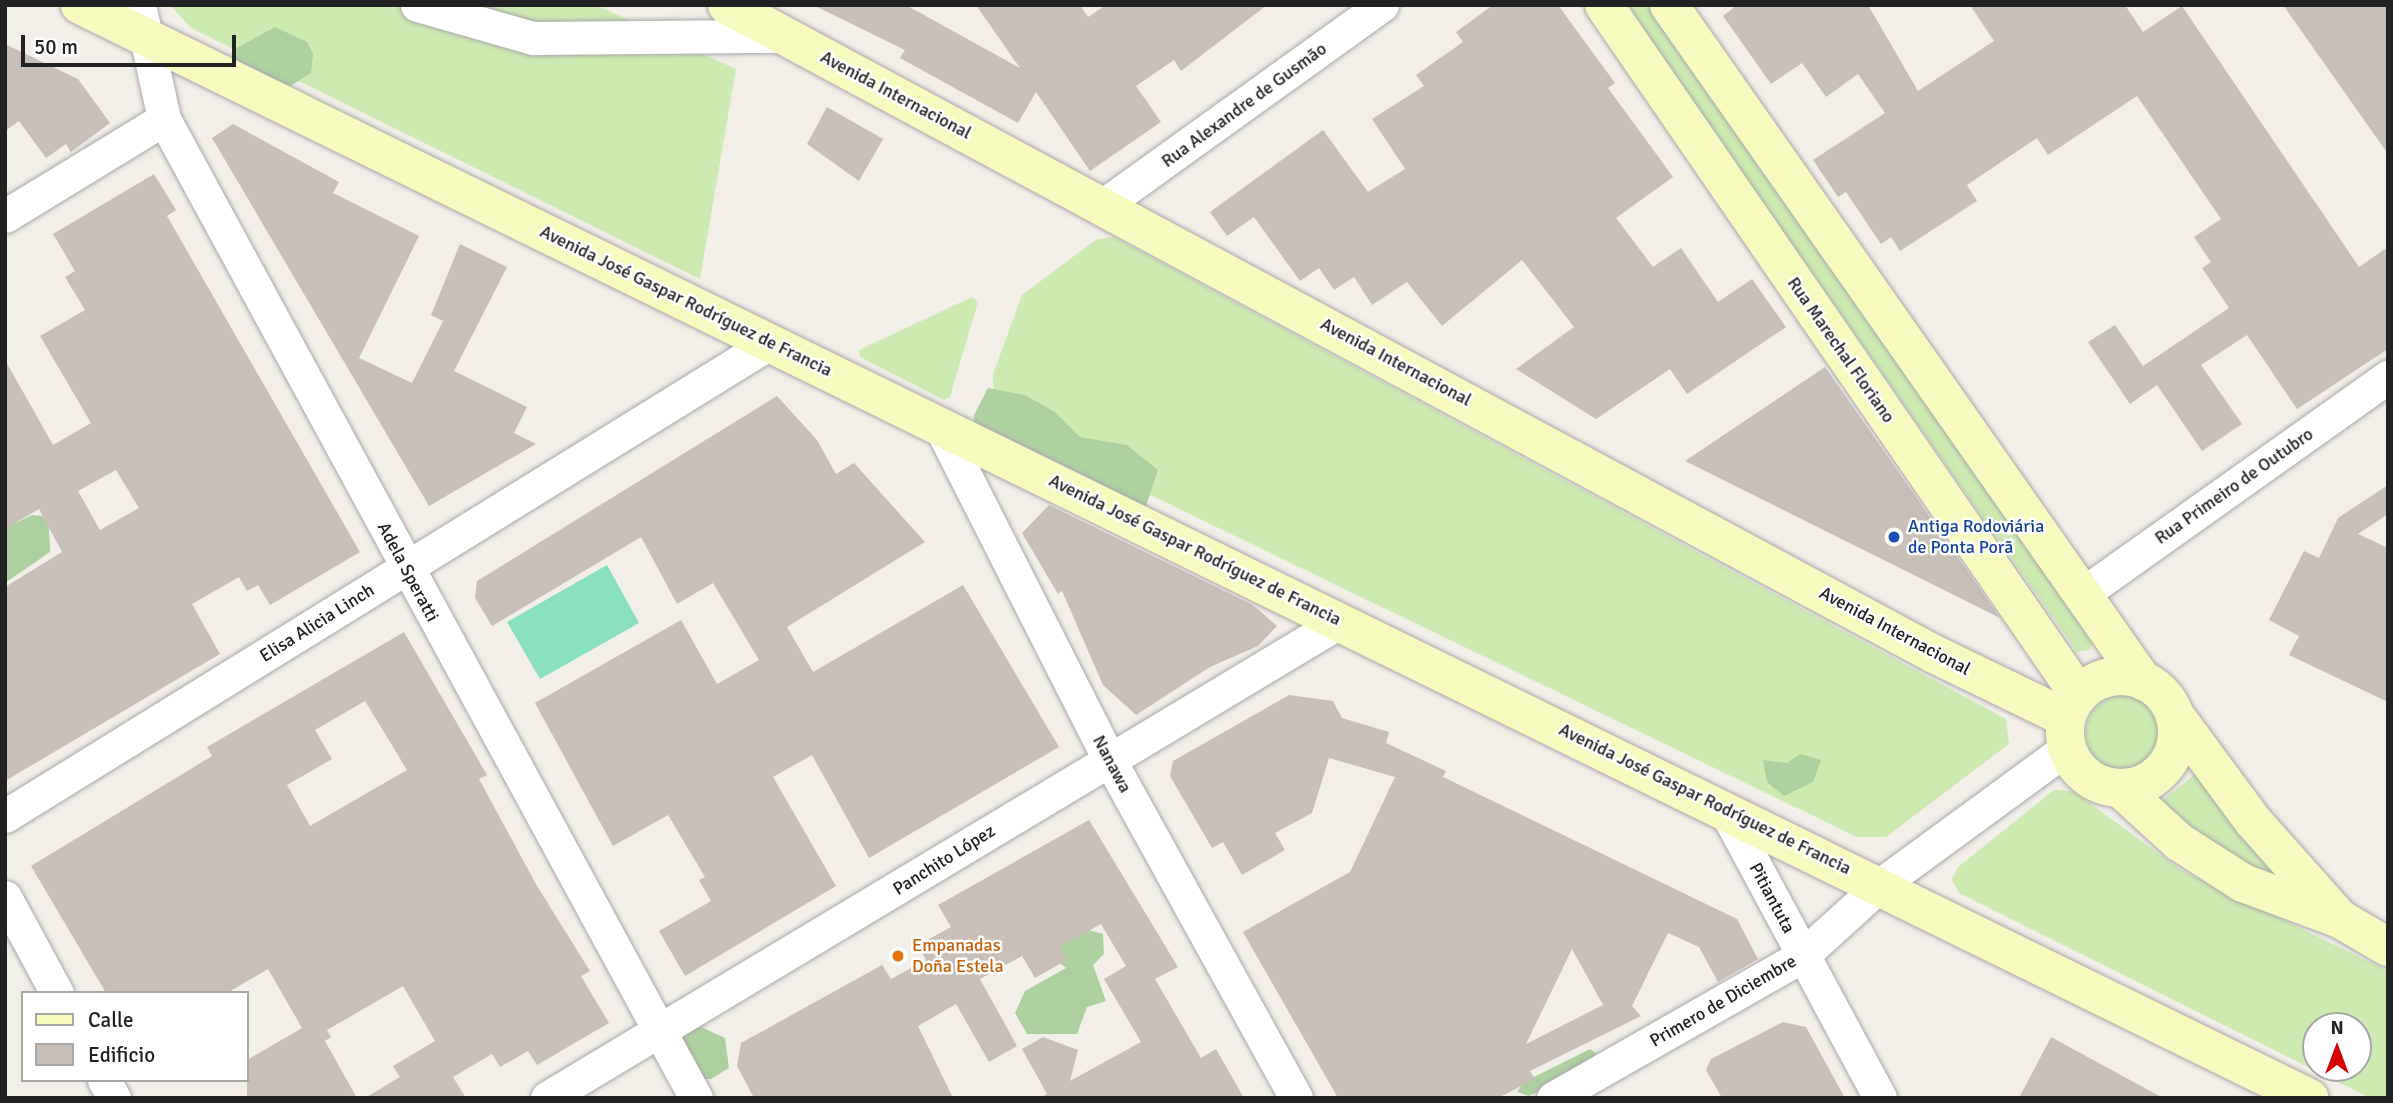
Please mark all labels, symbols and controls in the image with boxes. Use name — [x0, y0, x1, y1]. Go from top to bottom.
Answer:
scale bar — [24, 21, 240, 65]
text: 50 m — [34, 34, 78, 60]
street label: Rua Alexandre de Gusmão — [1157, 38, 1331, 172]
street label: Avenida Internacional — [817, 46, 975, 144]
street label: Avenida José Gaspar Rodríguez de Francia — [536, 221, 836, 381]
street label: Rua Marechal Floriano — [1783, 273, 1899, 427]
street label: Avenida Internacional — [1317, 313, 1475, 411]
street label: Rua Primeiro de Outubro — [2151, 423, 2317, 549]
street label: Avenida José Gaspar Rodríguez de Francia — [1045, 470, 1345, 630]
place label: Antiga Rodoviária de Ponta Porã — [1908, 516, 2044, 558]
street label: Adela Speratti — [373, 519, 443, 625]
marker: Antiga Rodoviária de Ponta Porã — [1886, 529, 1902, 545]
street label: Elisa Alicia Linch — [256, 579, 378, 667]
street label: Avenida Internacional — [1816, 582, 1974, 680]
street label: Avenida José Gaspar Rodríguez de Francia — [1555, 719, 1855, 879]
street label: Nanawa — [1088, 732, 1136, 796]
street label: Panchito López — [889, 820, 999, 900]
street label: Pitiantuta — [1744, 859, 1800, 937]
place label: Empanadas Doña Estela — [912, 935, 1004, 978]
marker: Empanadas Doña Estela — [890, 948, 906, 964]
street label: Primero de Diciembre — [1646, 950, 1800, 1052]
legend — [21, 991, 248, 1082]
text: Calle — [88, 1007, 134, 1033]
north arrow — [2302, 1012, 2372, 1082]
text: N — [2330, 1016, 2344, 1040]
text: Edificio — [88, 1042, 155, 1068]

